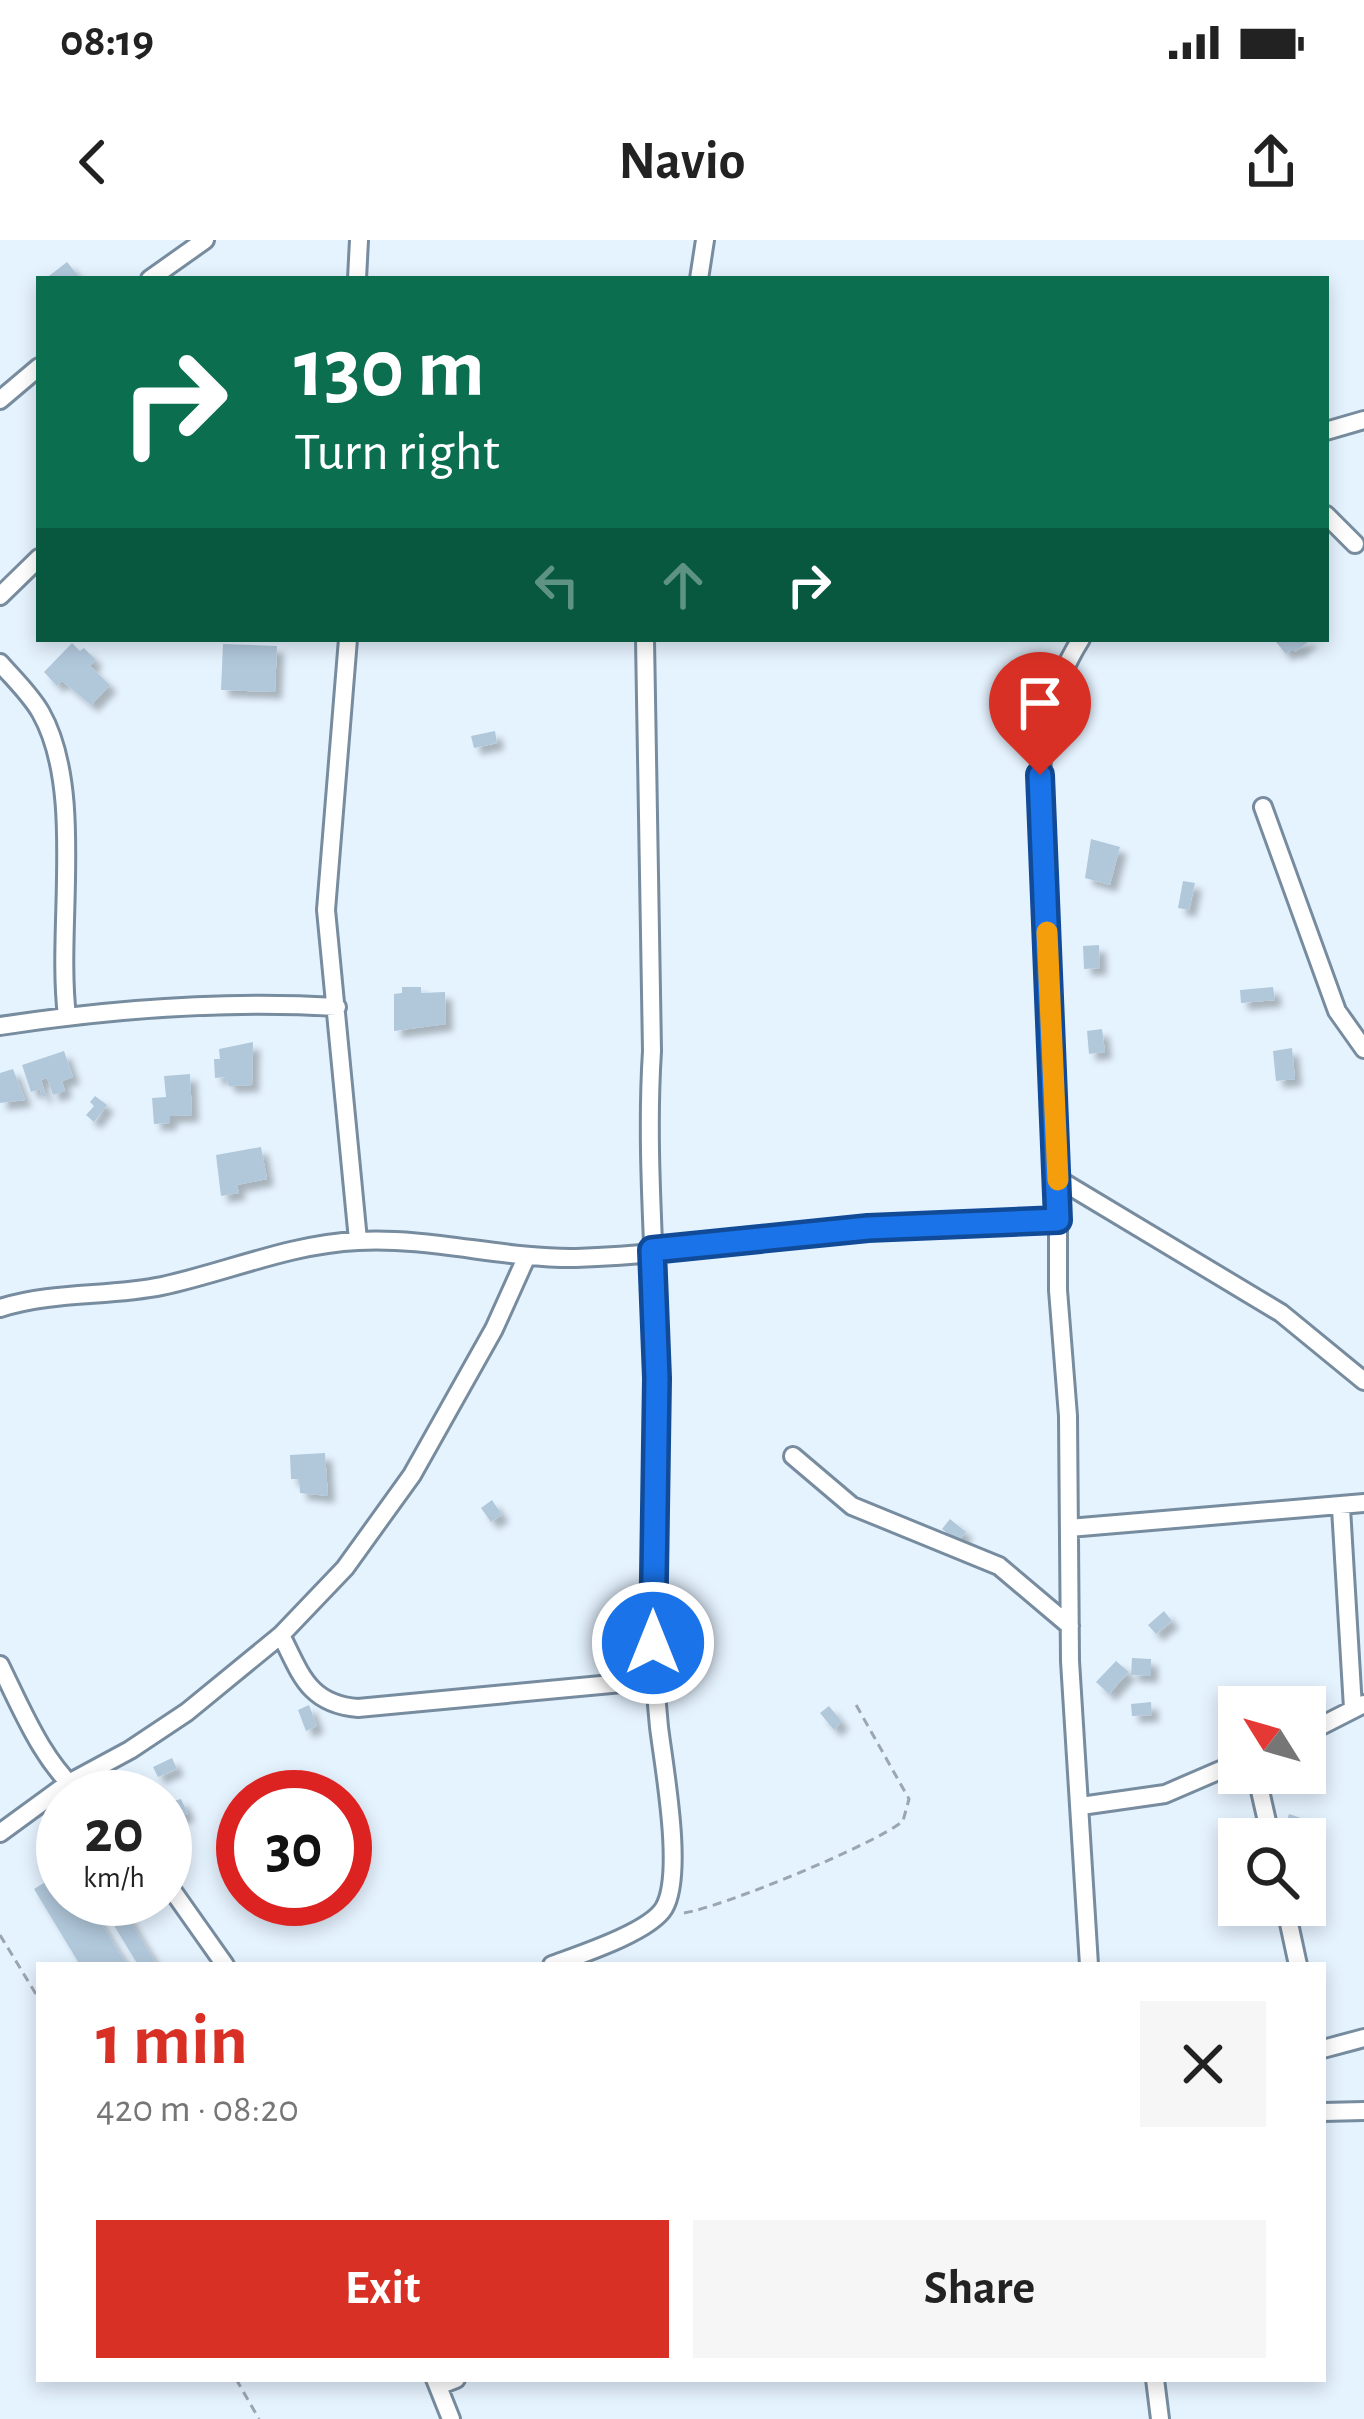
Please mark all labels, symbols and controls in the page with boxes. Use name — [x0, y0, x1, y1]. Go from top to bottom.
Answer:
text: 08:19 — [60, 19, 154, 64]
icon: back — [60, 129, 126, 195]
icon: share — [1238, 129, 1304, 195]
text: Navio — [618, 135, 746, 189]
icon: right — [96, 324, 252, 480]
text: 130 m — [294, 328, 485, 412]
text: Turn right — [294, 426, 500, 480]
icon: left — [524, 552, 590, 618]
icon: ahead — [650, 552, 716, 618]
icon: right — [776, 552, 842, 618]
pin — [989, 652, 1091, 775]
icon: arrive — [1007, 670, 1073, 736]
position arrow — [590, 1580, 716, 1706]
north arrow — [1218, 1686, 1326, 1794]
map controls — [1218, 1686, 1326, 1926]
speed limit sign: 30 — [216, 1770, 372, 1926]
text: 20 — [84, 1803, 144, 1863]
button: search — [1218, 1818, 1326, 1926]
text: km/h — [83, 1863, 145, 1893]
button: close — [1140, 2001, 1266, 2127]
text: 1 min — [96, 2005, 248, 2077]
text: 420 m · 08:20 — [96, 2090, 299, 2129]
button: Exit — [96, 2220, 669, 2358]
button: Share — [693, 2220, 1266, 2358]

